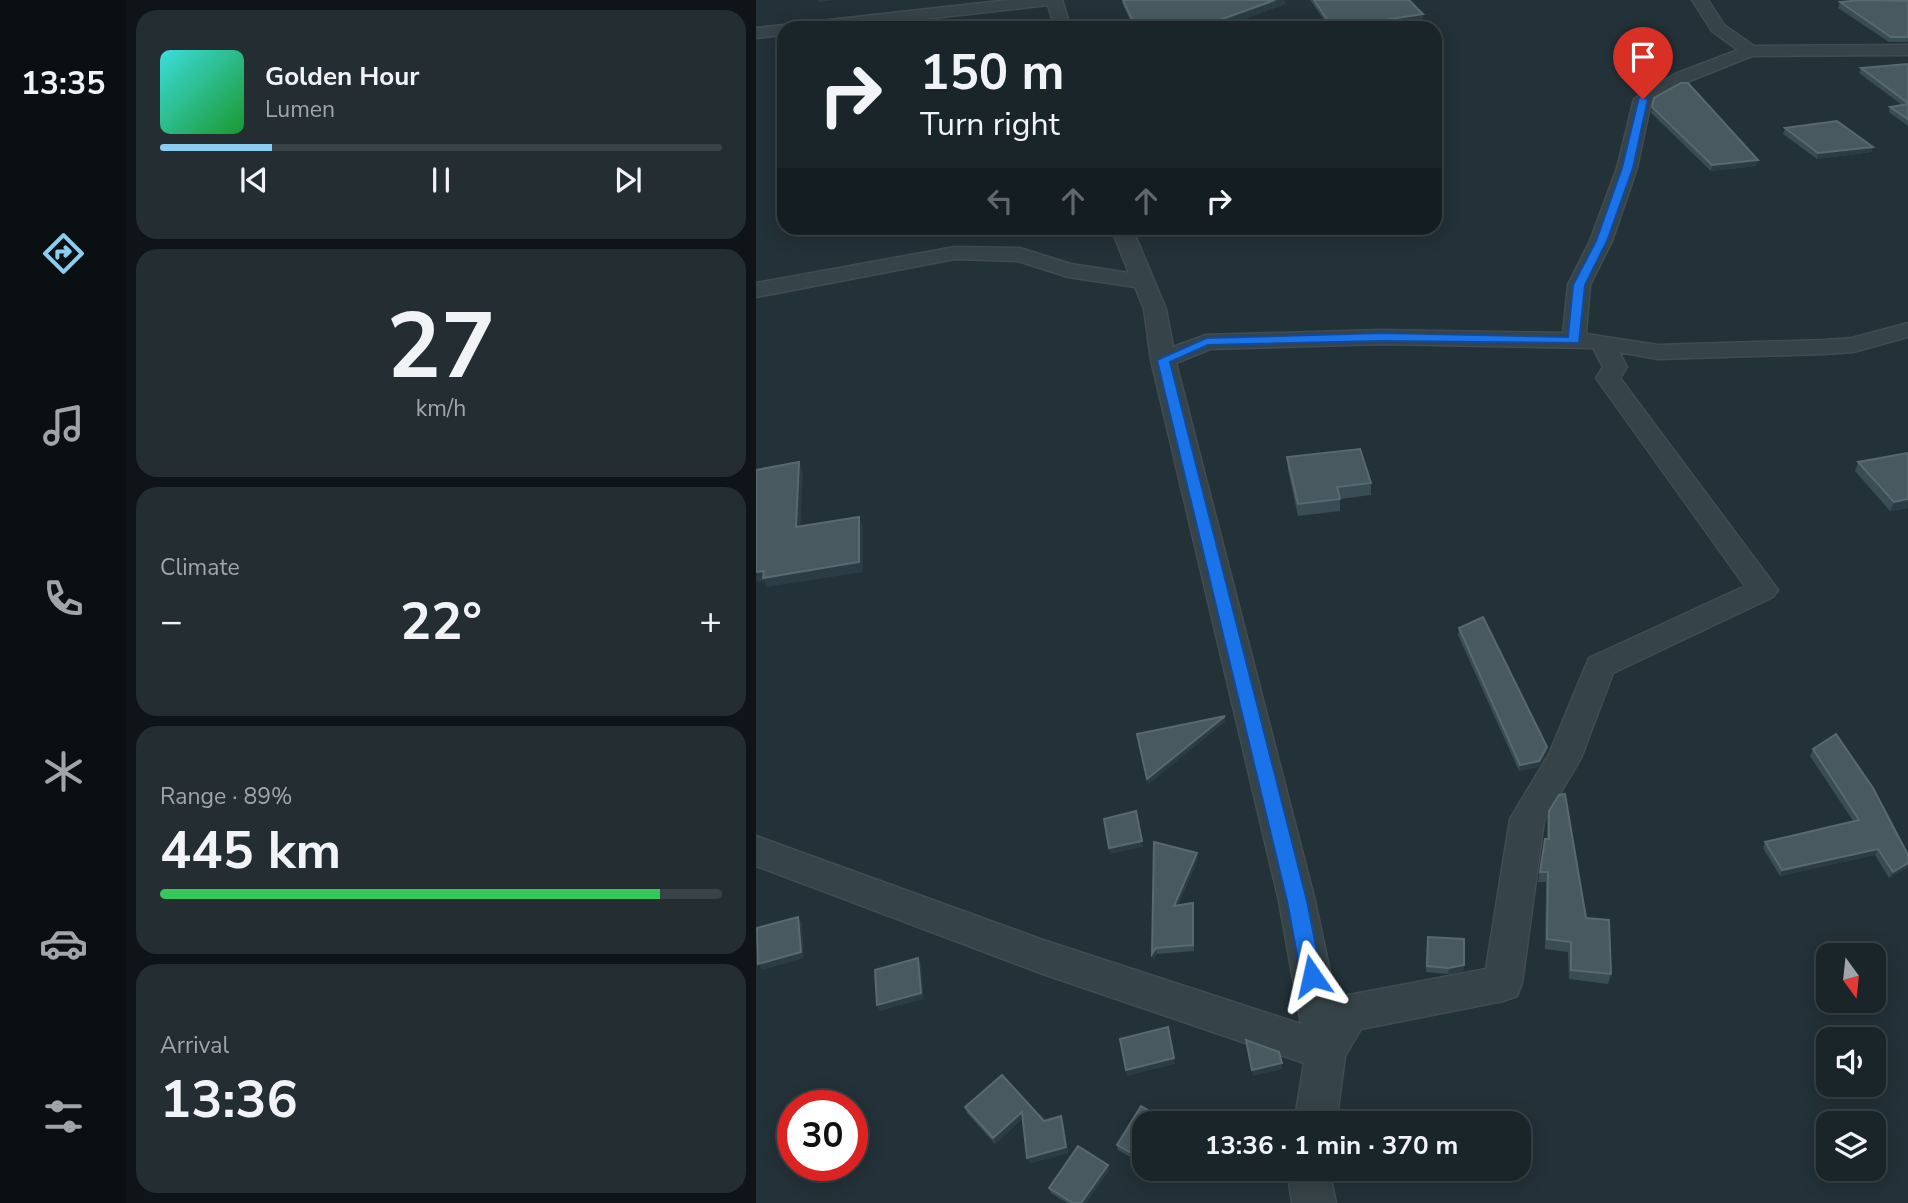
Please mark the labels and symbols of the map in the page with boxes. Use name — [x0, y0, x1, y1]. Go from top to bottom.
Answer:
pin — [1613, 27, 1673, 99]
position arrow — [1275, 939, 1349, 1013]
north arrow — [1816, 943, 1886, 1013]
speed limit sign: 30 — [777, 1090, 868, 1181]

